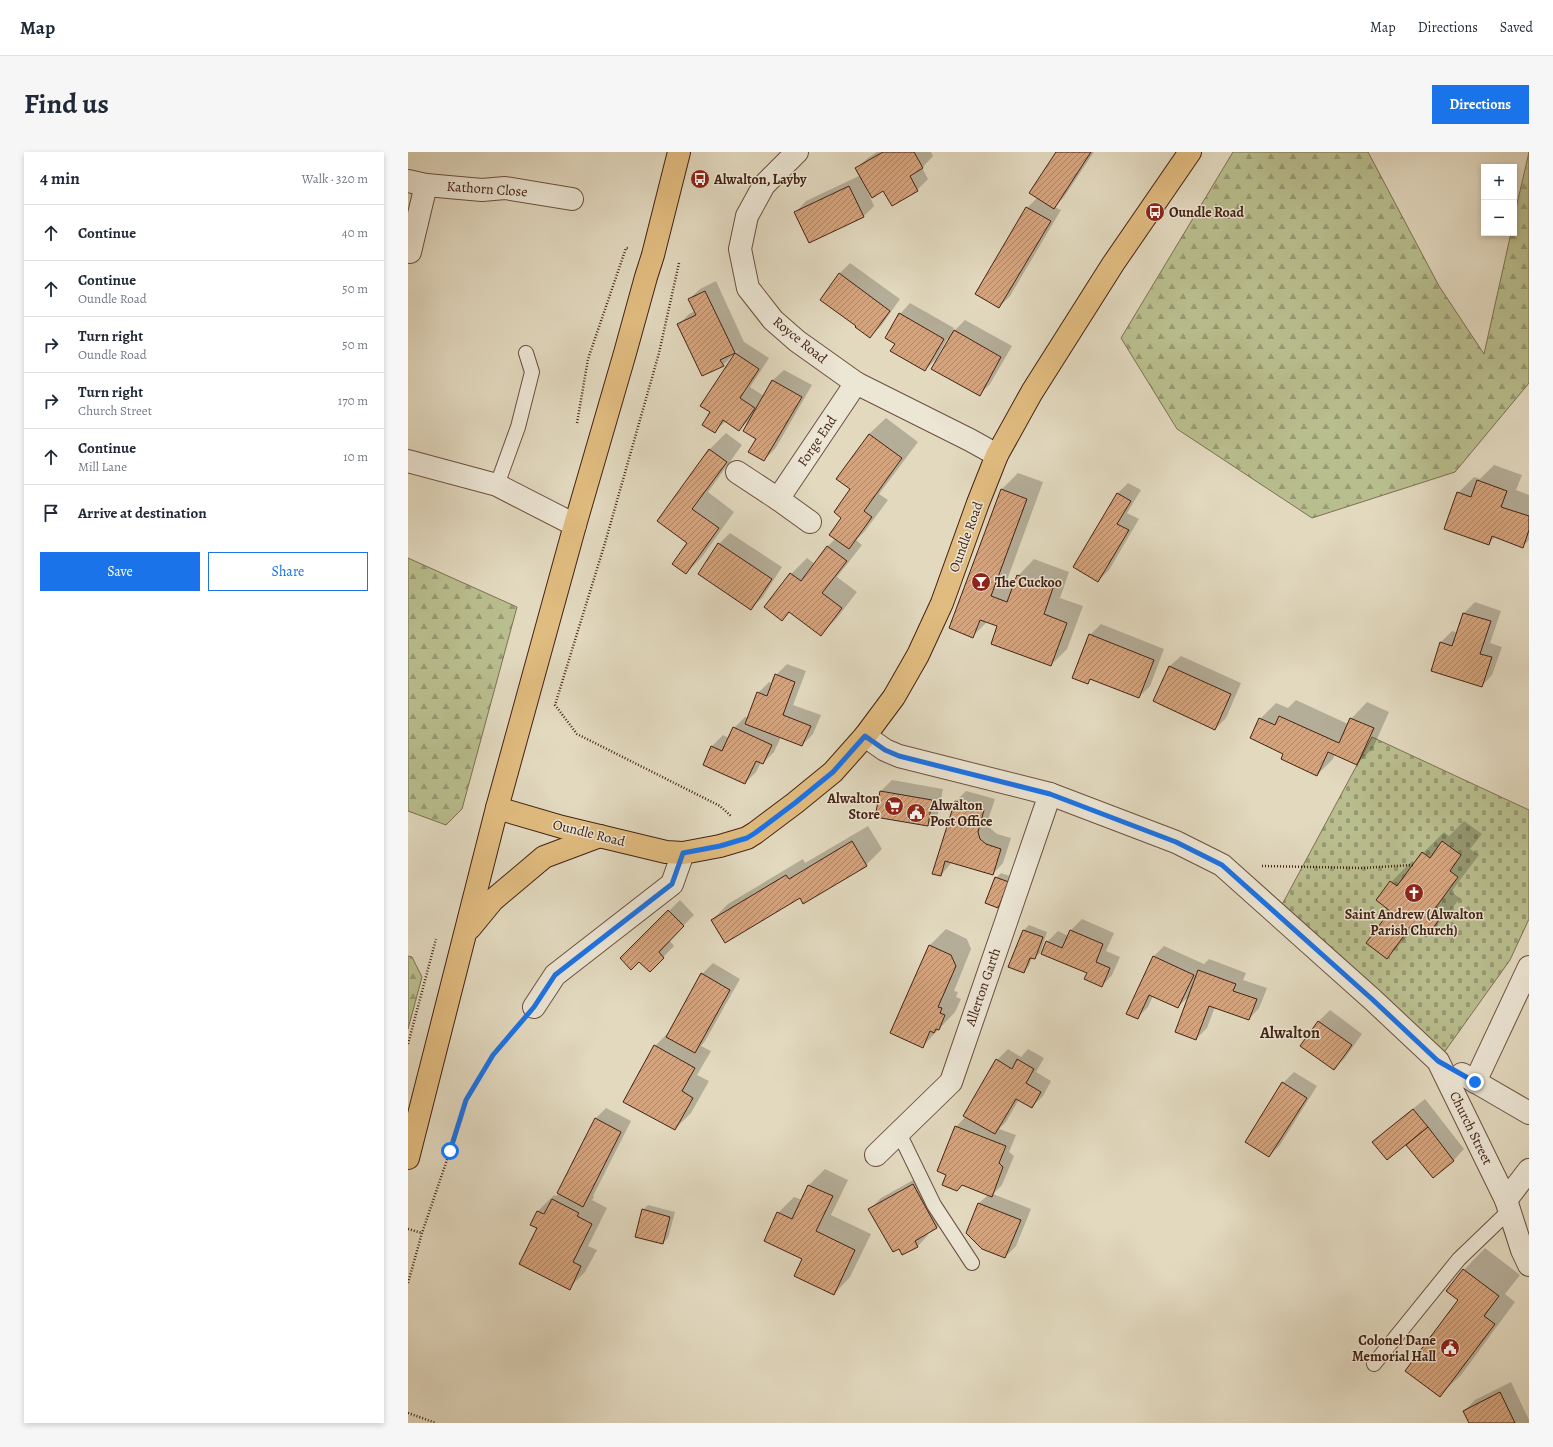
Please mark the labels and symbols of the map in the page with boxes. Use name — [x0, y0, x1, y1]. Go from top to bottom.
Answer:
bus stop icon: Alwalton, Layby — [689, 168, 711, 190]
place label: Alwalton, Layby — [713, 170, 807, 189]
street label: Kathorn Close — [446, 177, 528, 201]
bus stop icon: Oundle Road — [1144, 201, 1166, 223]
place label: Oundle Road — [1169, 203, 1245, 222]
street label: Royce Road — [769, 312, 832, 368]
street label: Forge End — [793, 411, 841, 470]
street label: Oundle Road — [944, 499, 988, 575]
bar icon: The Cuckoo — [970, 571, 992, 593]
place label: The Cuckoo — [995, 573, 1062, 592]
place label: Alwalton Store — [826, 789, 881, 824]
supermarket icon: Alwalton Store — [883, 795, 905, 817]
place label: Alwalton Post Office — [929, 796, 993, 831]
public building icon: Alwalton Post Office — [905, 802, 927, 824]
street label: Oundle Road — [551, 815, 628, 851]
church icon: Saint Andrew (Alwalton Parish Church) — [1403, 882, 1425, 904]
place label: Saint Andrew (Alwalton Parish Church) — [1345, 905, 1483, 940]
street label: Allerton Garth — [960, 945, 1005, 1030]
district label: Alwalton — [1259, 1022, 1320, 1044]
route end — [1466, 1073, 1484, 1091]
street label: Church Street — [1445, 1088, 1497, 1168]
route start — [441, 1142, 459, 1160]
place label: Colonel Dane Memorial Hall — [1352, 1331, 1437, 1366]
public building icon: Colonel Dane Memorial Hall — [1439, 1337, 1461, 1359]

